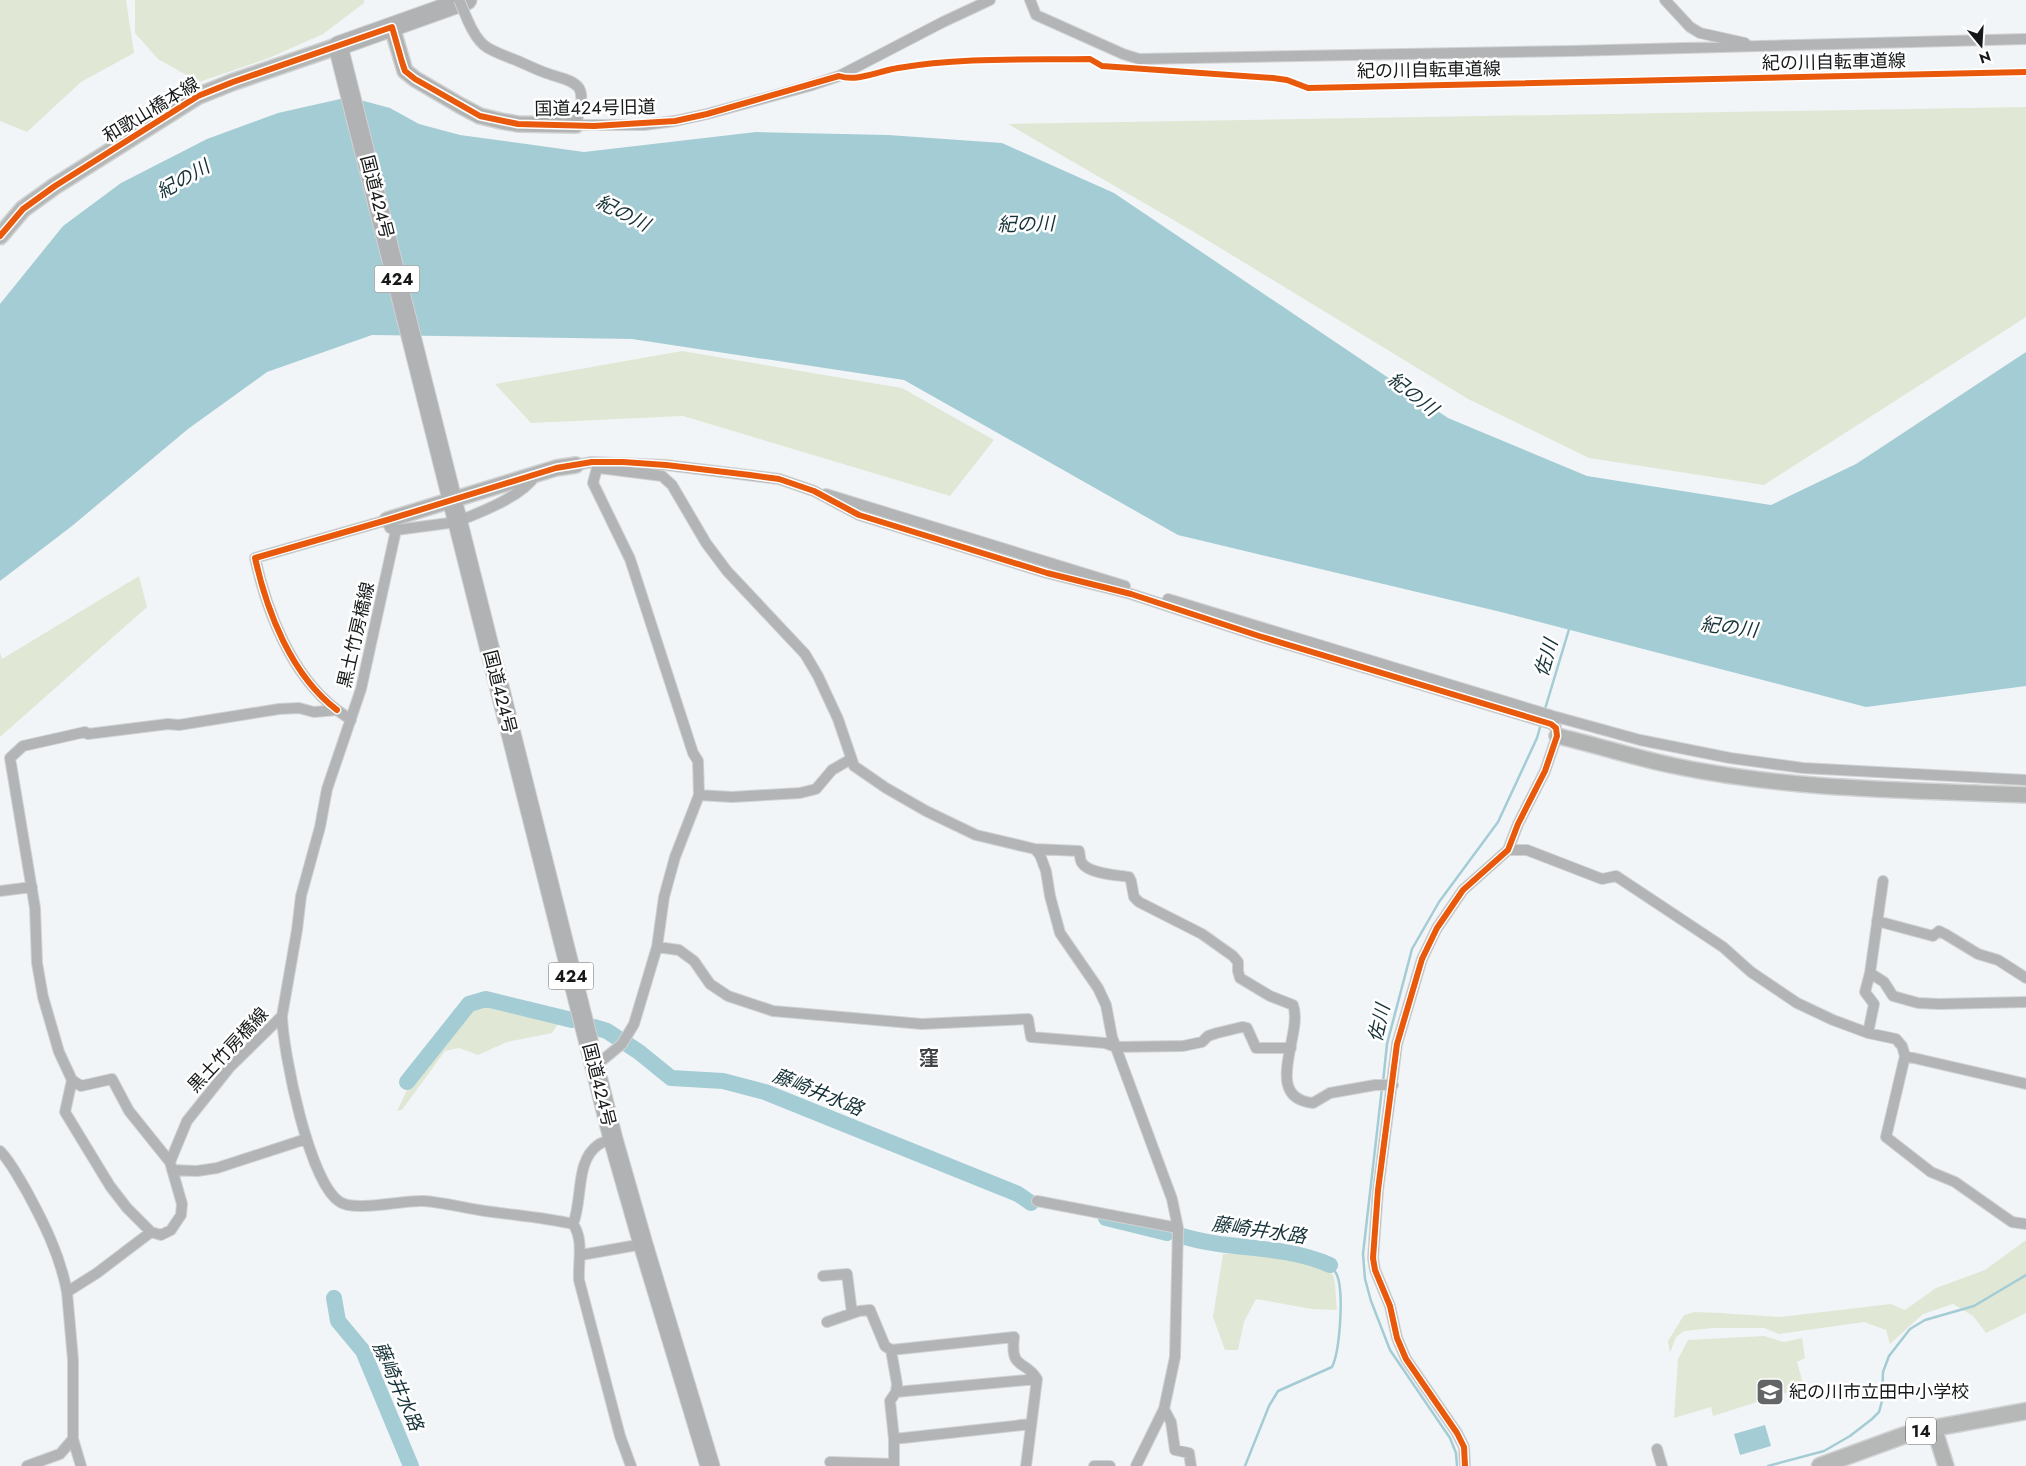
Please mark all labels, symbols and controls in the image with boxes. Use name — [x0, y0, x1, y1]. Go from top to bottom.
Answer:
north arrow — [1956, 20, 2006, 70]
text: N — [1977, 46, 1993, 69]
street label: 紀の川自転車道線 — [1762, 48, 1906, 76]
street label: 紀の川自転車道線 — [1357, 56, 1501, 84]
street label: 和歌山橋本線 — [98, 71, 204, 149]
street label: 国道424号旧道 — [534, 94, 656, 122]
water label: 紀の川 — [152, 152, 216, 205]
street label: 国道424号 — [354, 153, 400, 241]
water label: 紀の川 — [591, 188, 656, 239]
water label: 紀の川 — [997, 210, 1057, 238]
road number: 424 — [374, 266, 420, 292]
water label: 紀の川 — [1382, 366, 1445, 423]
street label: 黒土竹房橋線 — [331, 579, 381, 691]
water label: 紀の川 — [1699, 610, 1761, 644]
water label: 佐川 — [1528, 634, 1565, 680]
street label: 国道424号 — [477, 648, 523, 736]
road number: 424 — [548, 962, 594, 989]
water label: 佐川 — [1362, 1000, 1397, 1045]
street label: 黒土竹房橋線 — [182, 1002, 274, 1098]
street label: 国道424号 — [576, 1041, 622, 1129]
district label: 窪 — [919, 1044, 939, 1073]
water label: 藤崎井水路 — [769, 1062, 869, 1123]
water label: 藤崎井水路 — [1210, 1210, 1310, 1250]
water label: 藤崎井水路 — [366, 1337, 430, 1437]
school or university icon: 紀の川市立田中小学校 — [1755, 1377, 1785, 1407]
place label: 紀の川市立田中小学校 — [1789, 1379, 1969, 1405]
road number: 14 — [1906, 1418, 1936, 1444]

